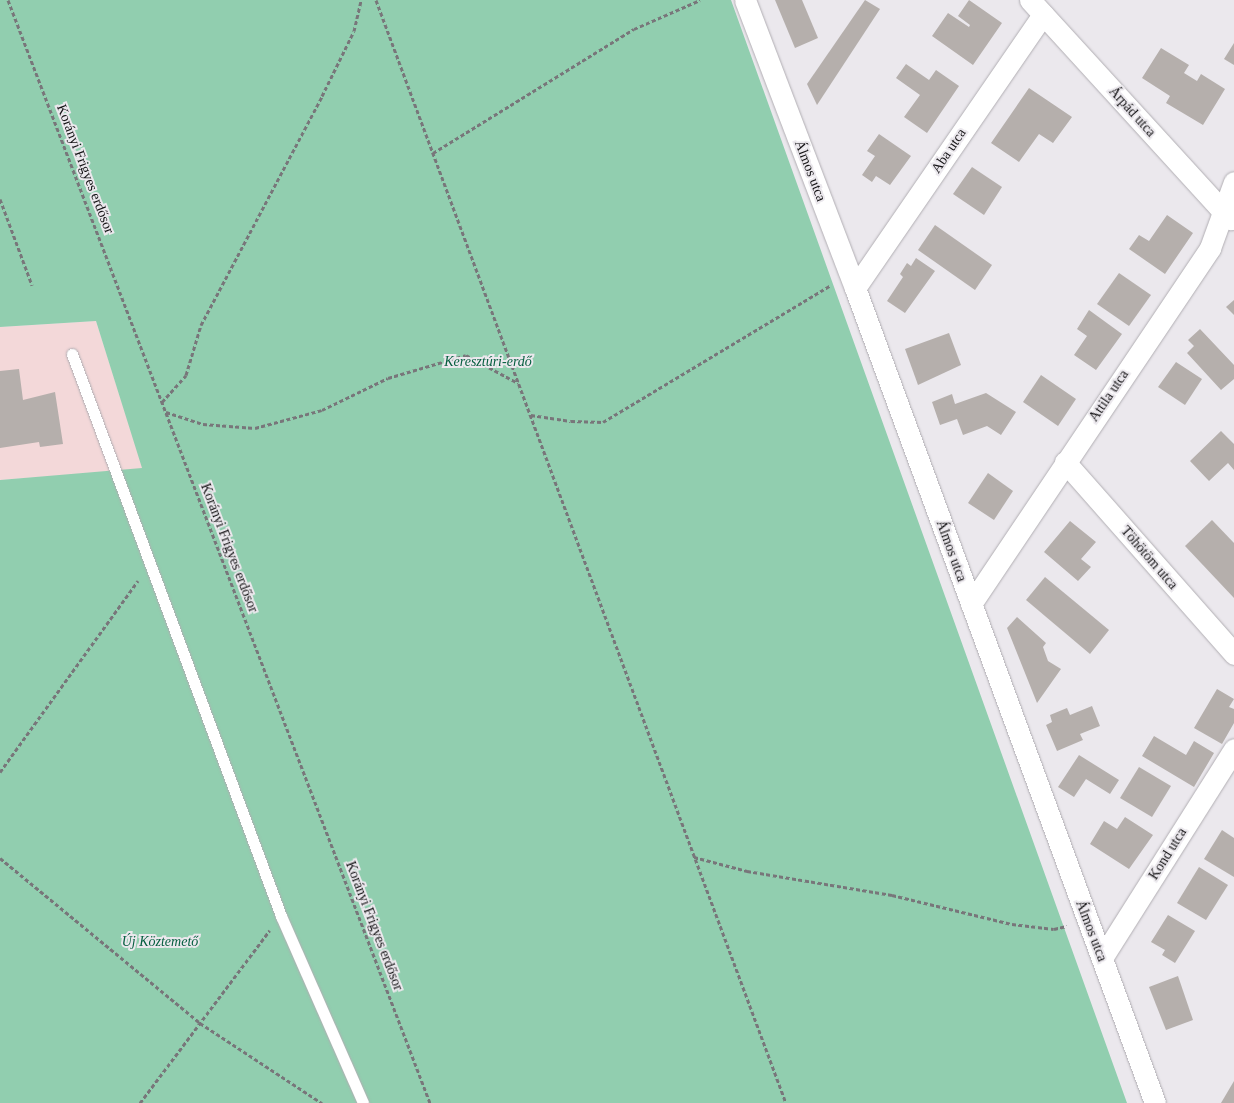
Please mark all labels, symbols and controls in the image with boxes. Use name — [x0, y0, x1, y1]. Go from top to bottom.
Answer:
street label: Árpád utca — [1105, 83, 1159, 141]
street label: Korányi Frigyes erdősor — [53, 102, 117, 236]
street label: Aba utca — [928, 126, 970, 176]
street label: Álmos utca — [791, 138, 829, 204]
park label: Keresztúri-erdő — [444, 354, 532, 370]
street label: Attila utca — [1086, 367, 1132, 425]
street label: Korányi Frigyes erdősor — [197, 481, 261, 615]
street label: Álmos utca — [932, 518, 970, 584]
street label: Töhötöm utca — [1117, 523, 1181, 593]
street label: Kond utca — [1146, 825, 1190, 883]
street label: Korányi Frigyes erdősor — [342, 859, 406, 993]
street label: Álmos utca — [1072, 898, 1110, 964]
park label: Új Köztemető — [122, 934, 198, 950]

